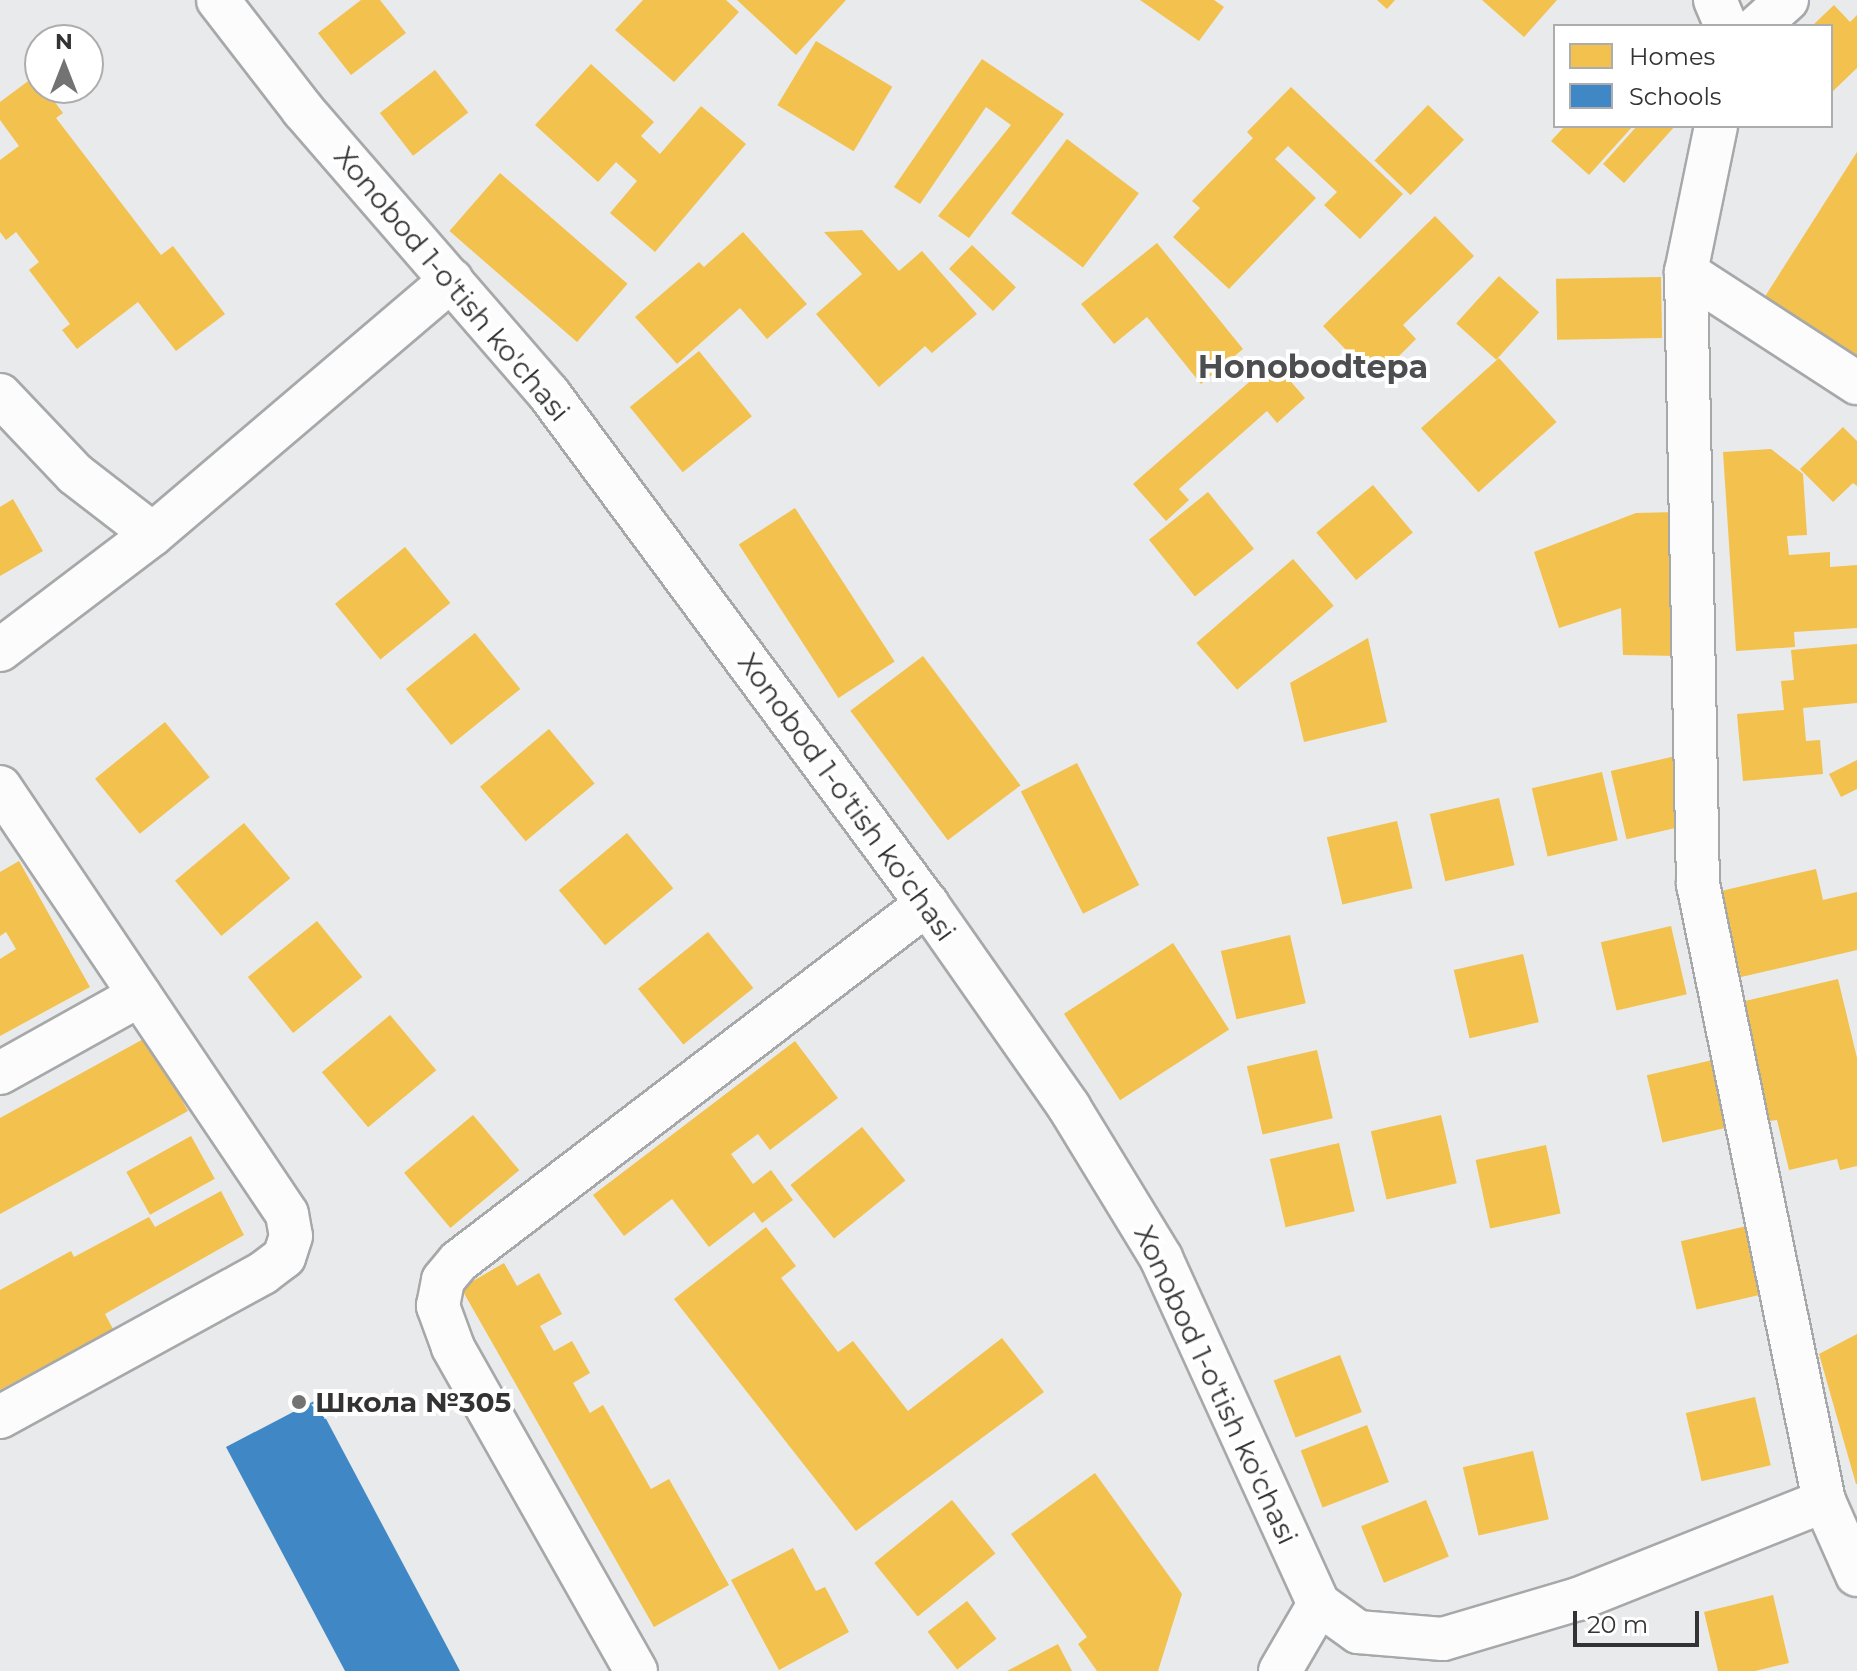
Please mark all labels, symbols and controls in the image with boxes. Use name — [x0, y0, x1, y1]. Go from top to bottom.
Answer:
north arrow — [24, 24, 104, 104]
legend — [1553, 24, 1833, 128]
text: N — [55, 28, 73, 55]
text: Homes — [1629, 42, 1715, 71]
text: Schools — [1629, 82, 1722, 111]
street label: Xonobod 1-o'tish ko'chasi — [327, 140, 577, 428]
district label: Honobodtepa — [1198, 348, 1428, 386]
street label: Xonobod 1-o'tish ko'chasi — [731, 646, 963, 948]
street label: Xonobod 1-o'tish ko'chasi — [1127, 1220, 1305, 1550]
place label: Школа №305 — [315, 1385, 511, 1419]
marker: Школа №305 — [290, 1393, 308, 1411]
scale bar — [1577, 1595, 1703, 1645]
text: 20 m — [1587, 1610, 1648, 1639]

